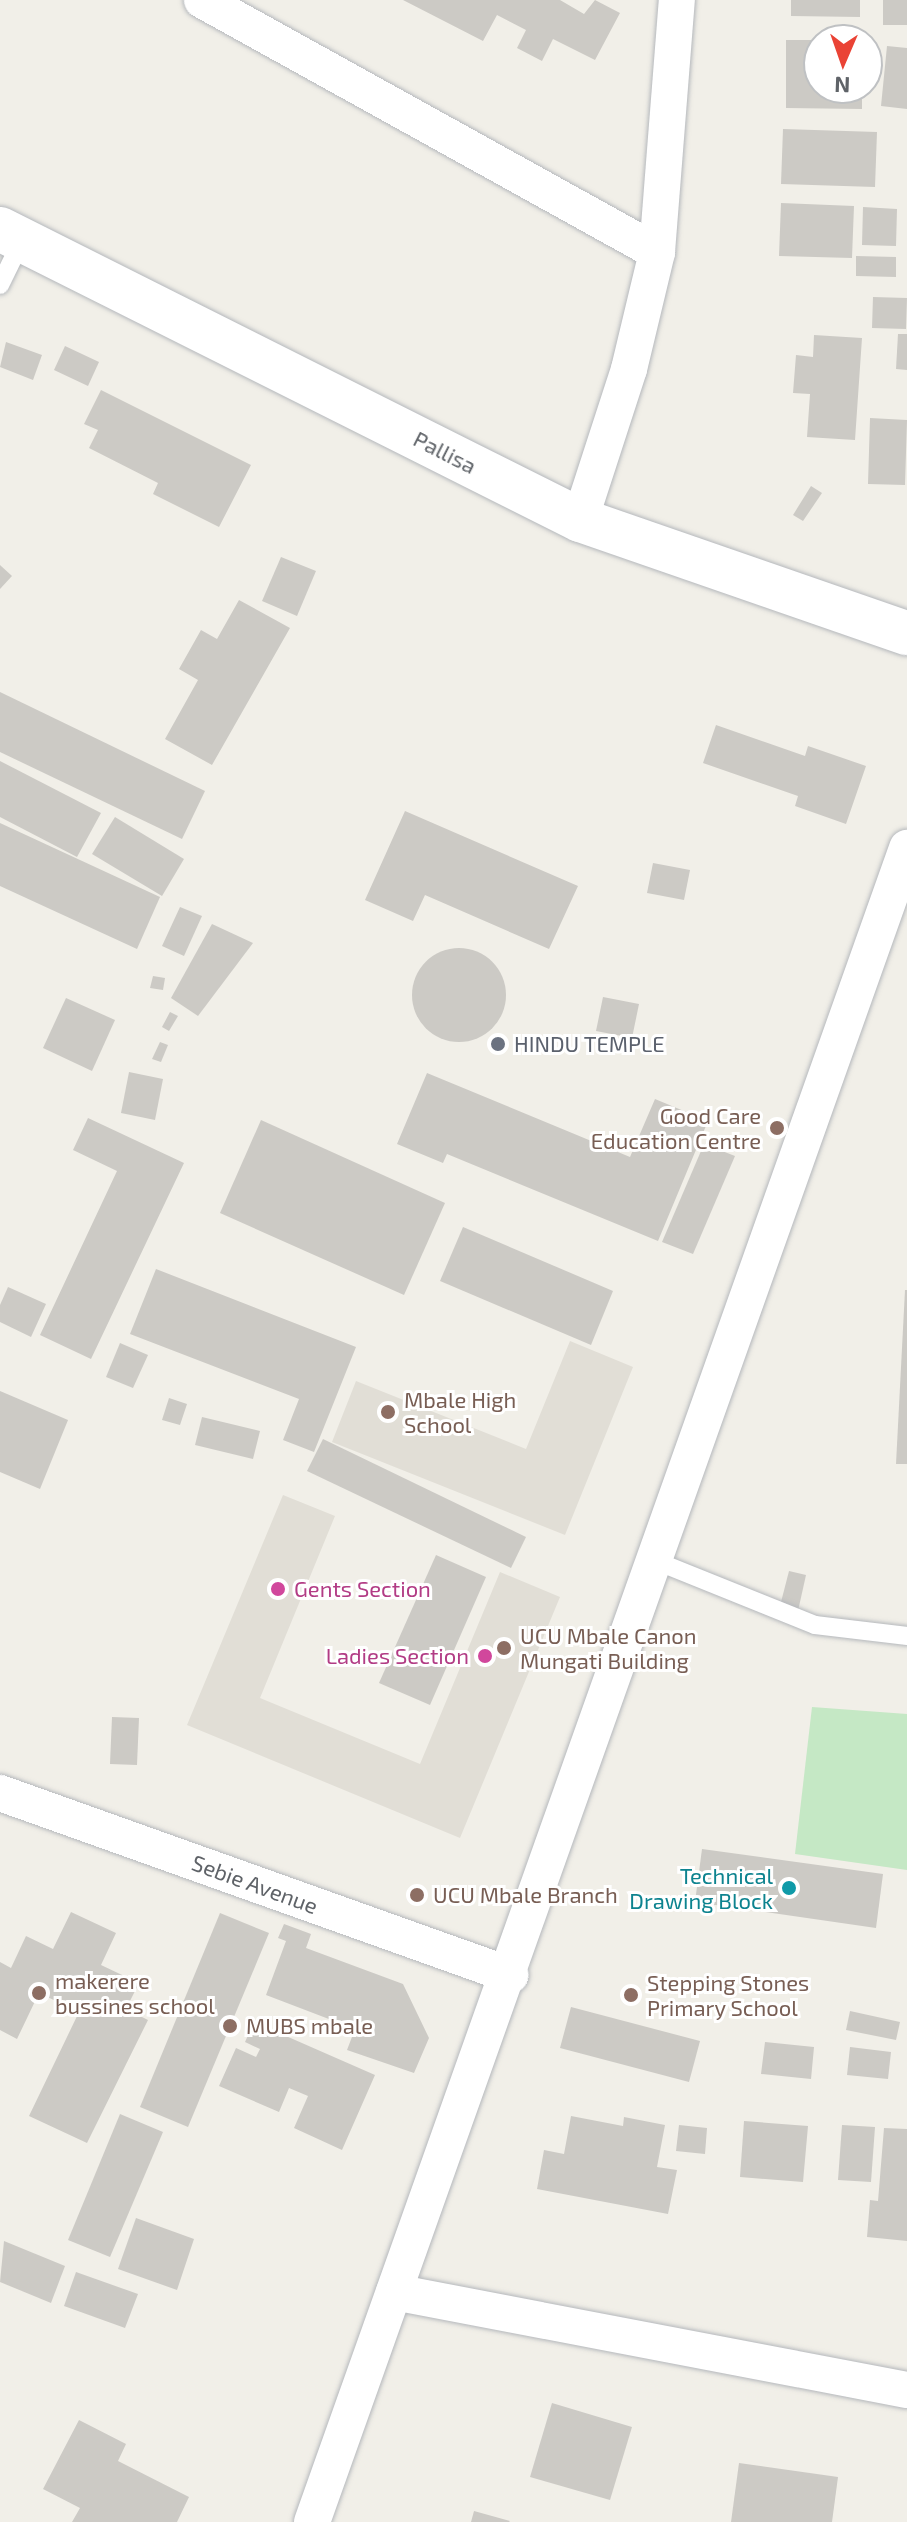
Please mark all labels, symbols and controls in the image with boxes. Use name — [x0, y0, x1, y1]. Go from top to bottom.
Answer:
north arrow — [803, 24, 883, 104]
text: N — [834, 73, 851, 99]
street label: Pallisa — [409, 425, 481, 479]
place label: HINDU TEMPLE — [514, 1031, 665, 1057]
marker: HINDU TEMPLE — [489, 1035, 507, 1053]
place label: Good Care Education Centre — [591, 1102, 761, 1154]
marker: Good Care Education Centre — [768, 1119, 786, 1137]
place label: Mbale High School — [404, 1386, 516, 1438]
marker: Mbale High School — [379, 1403, 397, 1421]
place label: Gents Section — [294, 1576, 431, 1602]
marker: Gents Section — [269, 1580, 287, 1598]
place label: UCU Mbale Canon Mungati Building — [520, 1622, 697, 1674]
marker: UCU Mbale Canon Mungati Building — [495, 1639, 513, 1657]
place label: Ladies Section — [326, 1643, 469, 1669]
marker: Ladies Section — [476, 1647, 494, 1665]
street label: Sebie Avenue — [188, 1849, 322, 1919]
place label: Technical Drawing Block — [629, 1862, 773, 1914]
marker: Technical Drawing Block — [780, 1879, 798, 1897]
place label: UCU Mbale Branch — [433, 1882, 618, 1908]
marker: UCU Mbale Branch — [408, 1886, 426, 1904]
place label: makerere bussines school — [55, 1967, 215, 2018]
place label: Stepping Stones Primary School — [647, 1969, 809, 2020]
marker: makerere bussines school — [30, 1984, 48, 2002]
marker: Stepping Stones Primary School — [622, 1986, 640, 2004]
place label: MUBS mbale — [246, 2013, 373, 2039]
marker: MUBS mbale — [221, 2017, 239, 2035]

